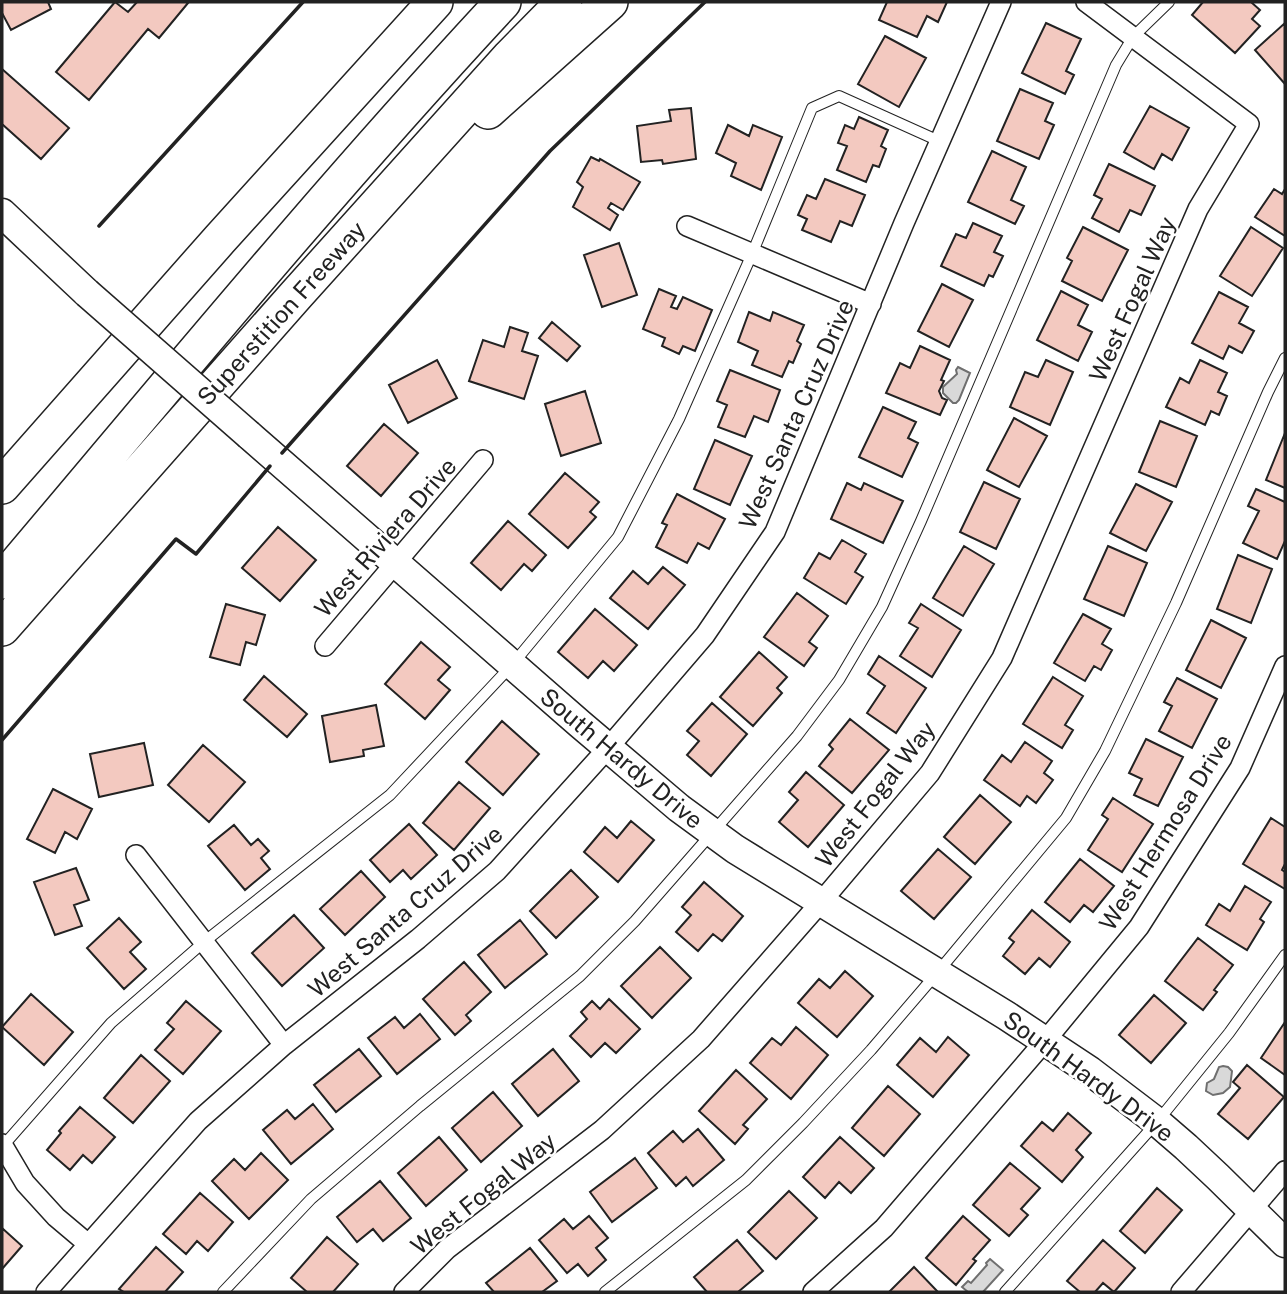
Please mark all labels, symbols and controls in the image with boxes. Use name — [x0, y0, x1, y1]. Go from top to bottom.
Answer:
street label: West Fogal Way — [1083, 212, 1181, 386]
street label: Superstition Freeway — [191, 215, 371, 411]
street label: West Santa Cruz Drive — [733, 295, 859, 533]
street label: West Riviera Drive — [308, 452, 462, 622]
street label: South Hardy Drive — [535, 682, 709, 834]
street label: West Fogal Way — [809, 715, 941, 873]
street label: West Hermosa Drive — [1093, 729, 1237, 935]
street label: West Santa Cruz Drive — [302, 819, 508, 1003]
street label: South Hardy Drive — [998, 1005, 1180, 1147]
street label: West Fogal Way — [405, 1126, 561, 1260]

